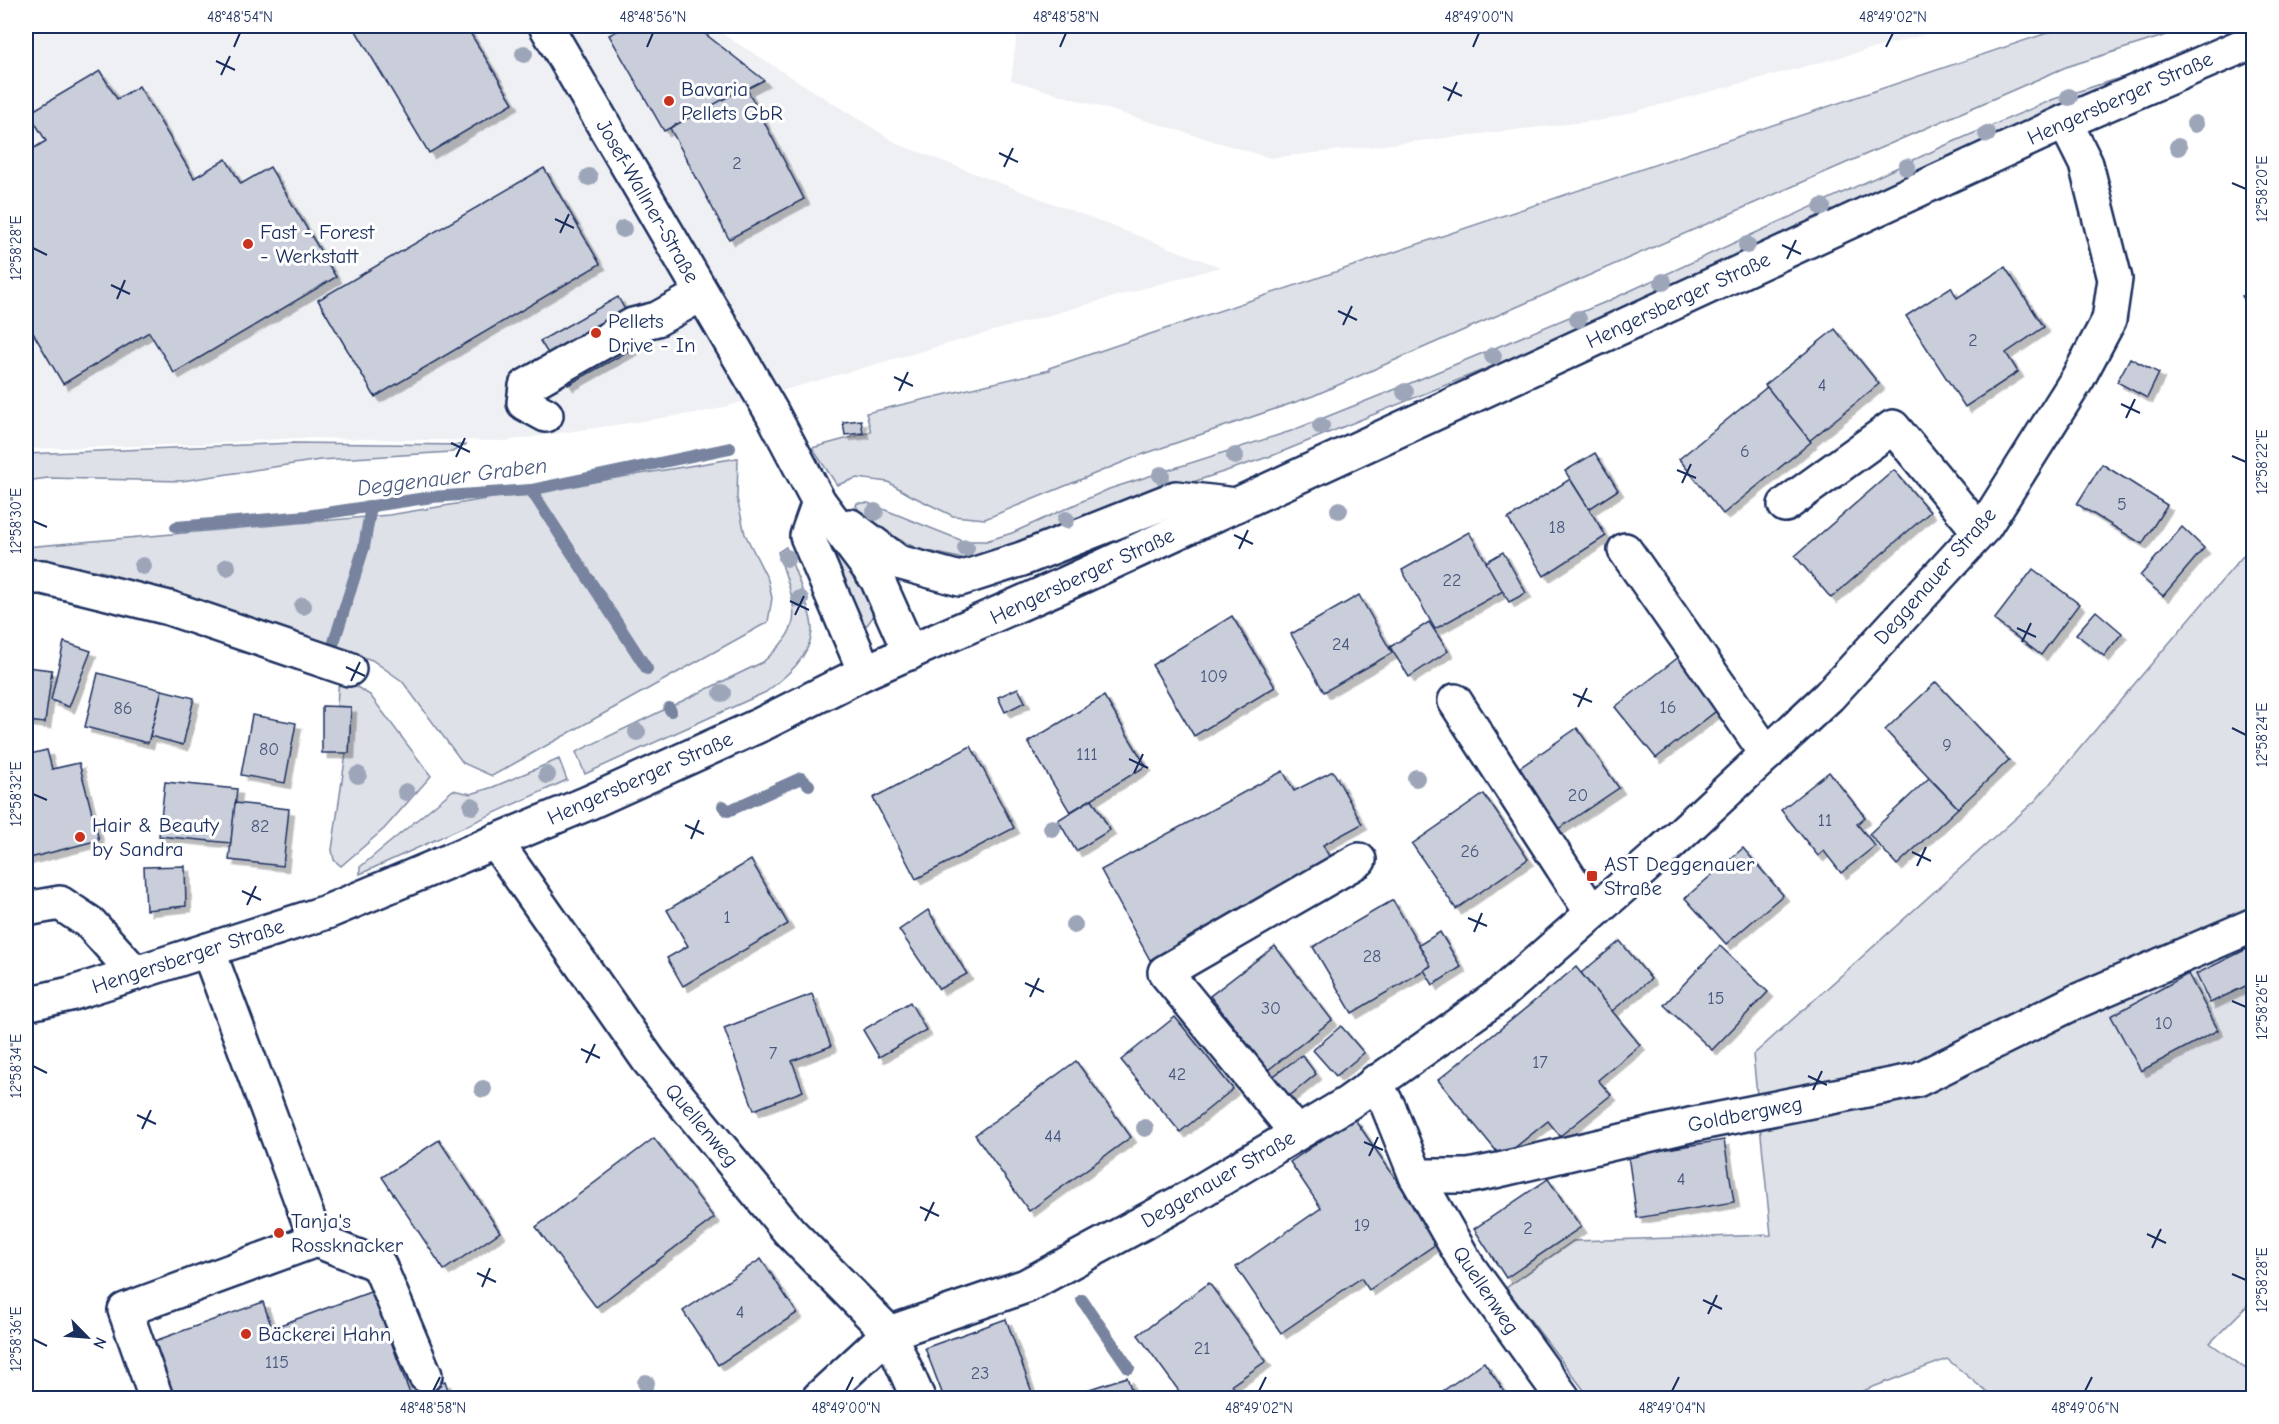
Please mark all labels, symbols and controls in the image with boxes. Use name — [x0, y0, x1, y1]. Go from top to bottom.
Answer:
text: 48°48'54"N — [207, 8, 273, 26]
text: 48°48'56"N — [620, 8, 686, 26]
text: 48°48'58"N — [1033, 8, 1099, 26]
text: 48°49'00"N — [1444, 8, 1514, 26]
text: 48°49'02"N — [1859, 8, 1927, 26]
street label: Hengersberger Straße — [2024, 46, 2216, 150]
place label: Bavaria Pellets GbR — [681, 77, 783, 125]
marker: Bavaria Pellets GbR — [662, 94, 676, 108]
street label: Josef-Wallner-Straße — [591, 115, 705, 287]
house number: 2 — [732, 153, 742, 174]
text: 12°58'20"E — [2253, 156, 2271, 222]
text: 12°58'28"E — [7, 215, 25, 281]
place label: Fast - Forest - Werkstatt — [260, 220, 375, 268]
marker: Fast - Forest - Werkstatt — [241, 237, 255, 251]
street label: Hengersberger Straße — [1582, 247, 1774, 353]
place label: Pellets Drive - In — [608, 309, 696, 357]
marker: Pellets Drive - In — [589, 326, 603, 340]
house number: 2 — [1968, 330, 1978, 351]
house number: 4 — [1818, 375, 1826, 396]
text: 12°58'22"E — [2253, 429, 2271, 495]
house number: 6 — [1740, 441, 1750, 462]
water label: Deggenauer Graben — [356, 452, 549, 502]
text: 12°58'30"E — [7, 488, 25, 554]
house number: 5 — [2117, 494, 2127, 515]
street label: Deggenauer Straße — [1869, 503, 2001, 649]
house number: 18 — [1549, 517, 1565, 538]
street label: Hengersberger Straße — [986, 523, 1178, 629]
house number: 22 — [1443, 570, 1461, 591]
house number: 24 — [1332, 634, 1350, 655]
house number: 109 — [1200, 666, 1228, 687]
house number: 16 — [1660, 697, 1676, 718]
house number: 86 — [113, 698, 133, 719]
text: 12°58'24"E — [2253, 703, 2271, 767]
street label: Hengersberger Straße — [544, 726, 736, 830]
house number: 9 — [1942, 735, 1952, 756]
house number: 80 — [259, 739, 279, 760]
house number: 111 — [1076, 744, 1098, 765]
text: 12°58'32"E — [7, 762, 25, 826]
house number: 20 — [1568, 785, 1588, 806]
house number: 11 — [1818, 810, 1832, 831]
place label: Hair & Beauty by Sandra — [92, 813, 220, 861]
house number: 82 — [251, 816, 269, 837]
marker: Hair & Beauty by Sandra — [73, 830, 87, 844]
house number: 26 — [1460, 841, 1480, 862]
place label: AST Deggenauer Straße — [1604, 852, 1755, 900]
marker: AST Deggenauer Straße — [1585, 869, 1599, 883]
house number: 1 — [723, 907, 731, 928]
street label: Hengersberger Straße — [89, 914, 287, 998]
house number: 28 — [1363, 946, 1381, 967]
text: 12°58'26"E — [2253, 974, 2271, 1040]
house number: 15 — [1708, 988, 1724, 1009]
house number: 30 — [1261, 998, 1281, 1019]
house number: 10 — [2155, 1013, 2173, 1034]
text: 12°58'34"E — [7, 1034, 25, 1098]
house number: 7 — [769, 1043, 778, 1064]
house number: 17 — [1532, 1052, 1548, 1073]
house number: 42 — [1168, 1064, 1186, 1085]
street label: Quellenweg — [660, 1078, 744, 1172]
street label: Goldbergweg — [1686, 1091, 1804, 1137]
street label: Deggenauer Straße — [1137, 1125, 1299, 1233]
house number: 44 — [1044, 1126, 1062, 1147]
house number: 4 — [1677, 1169, 1685, 1190]
place label: Tanja's Rossknacker — [291, 1209, 404, 1257]
house number: 19 — [1354, 1215, 1370, 1236]
house number: 2 — [1523, 1218, 1533, 1239]
marker: Tanja's Rossknacker — [272, 1226, 286, 1240]
street label: Quellenweg — [1448, 1241, 1524, 1339]
text: 12°58'28"E — [2253, 1247, 2271, 1313]
house number: 4 — [736, 1302, 744, 1323]
text: 12°58'36"E — [7, 1306, 25, 1372]
north arrow — [57, 1307, 117, 1367]
place label: Bäckerei Hahn — [258, 1322, 391, 1346]
marker: Bäckerei Hahn — [239, 1327, 253, 1341]
text: N — [89, 1334, 110, 1351]
house number: 21 — [1194, 1338, 1210, 1359]
house number: 115 — [265, 1352, 289, 1373]
house number: 23 — [971, 1363, 989, 1384]
text: 48°48'58"N — [400, 1399, 466, 1417]
text: 48°49'00"N — [811, 1399, 881, 1417]
text: 48°49'02"N — [1225, 1399, 1293, 1417]
text: 48°49'04"N — [1638, 1399, 1706, 1417]
text: 48°49'06"N — [2051, 1399, 2119, 1417]

